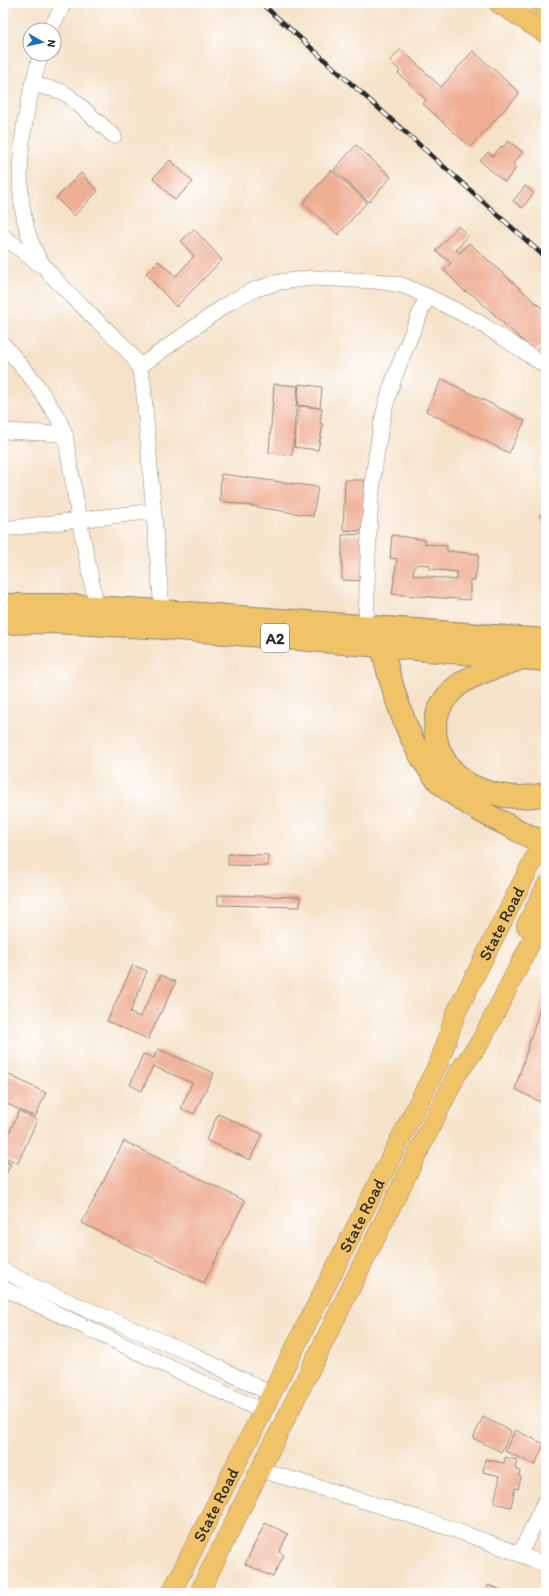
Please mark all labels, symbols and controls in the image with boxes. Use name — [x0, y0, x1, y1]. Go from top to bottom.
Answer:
north arrow — [22, 22, 62, 62]
text: N — [44, 39, 58, 48]
road number: A2 — [261, 624, 289, 652]
street label: State Road — [474, 882, 529, 964]
street label: State Road — [335, 1174, 389, 1256]
street label: State Road — [189, 1464, 243, 1545]

